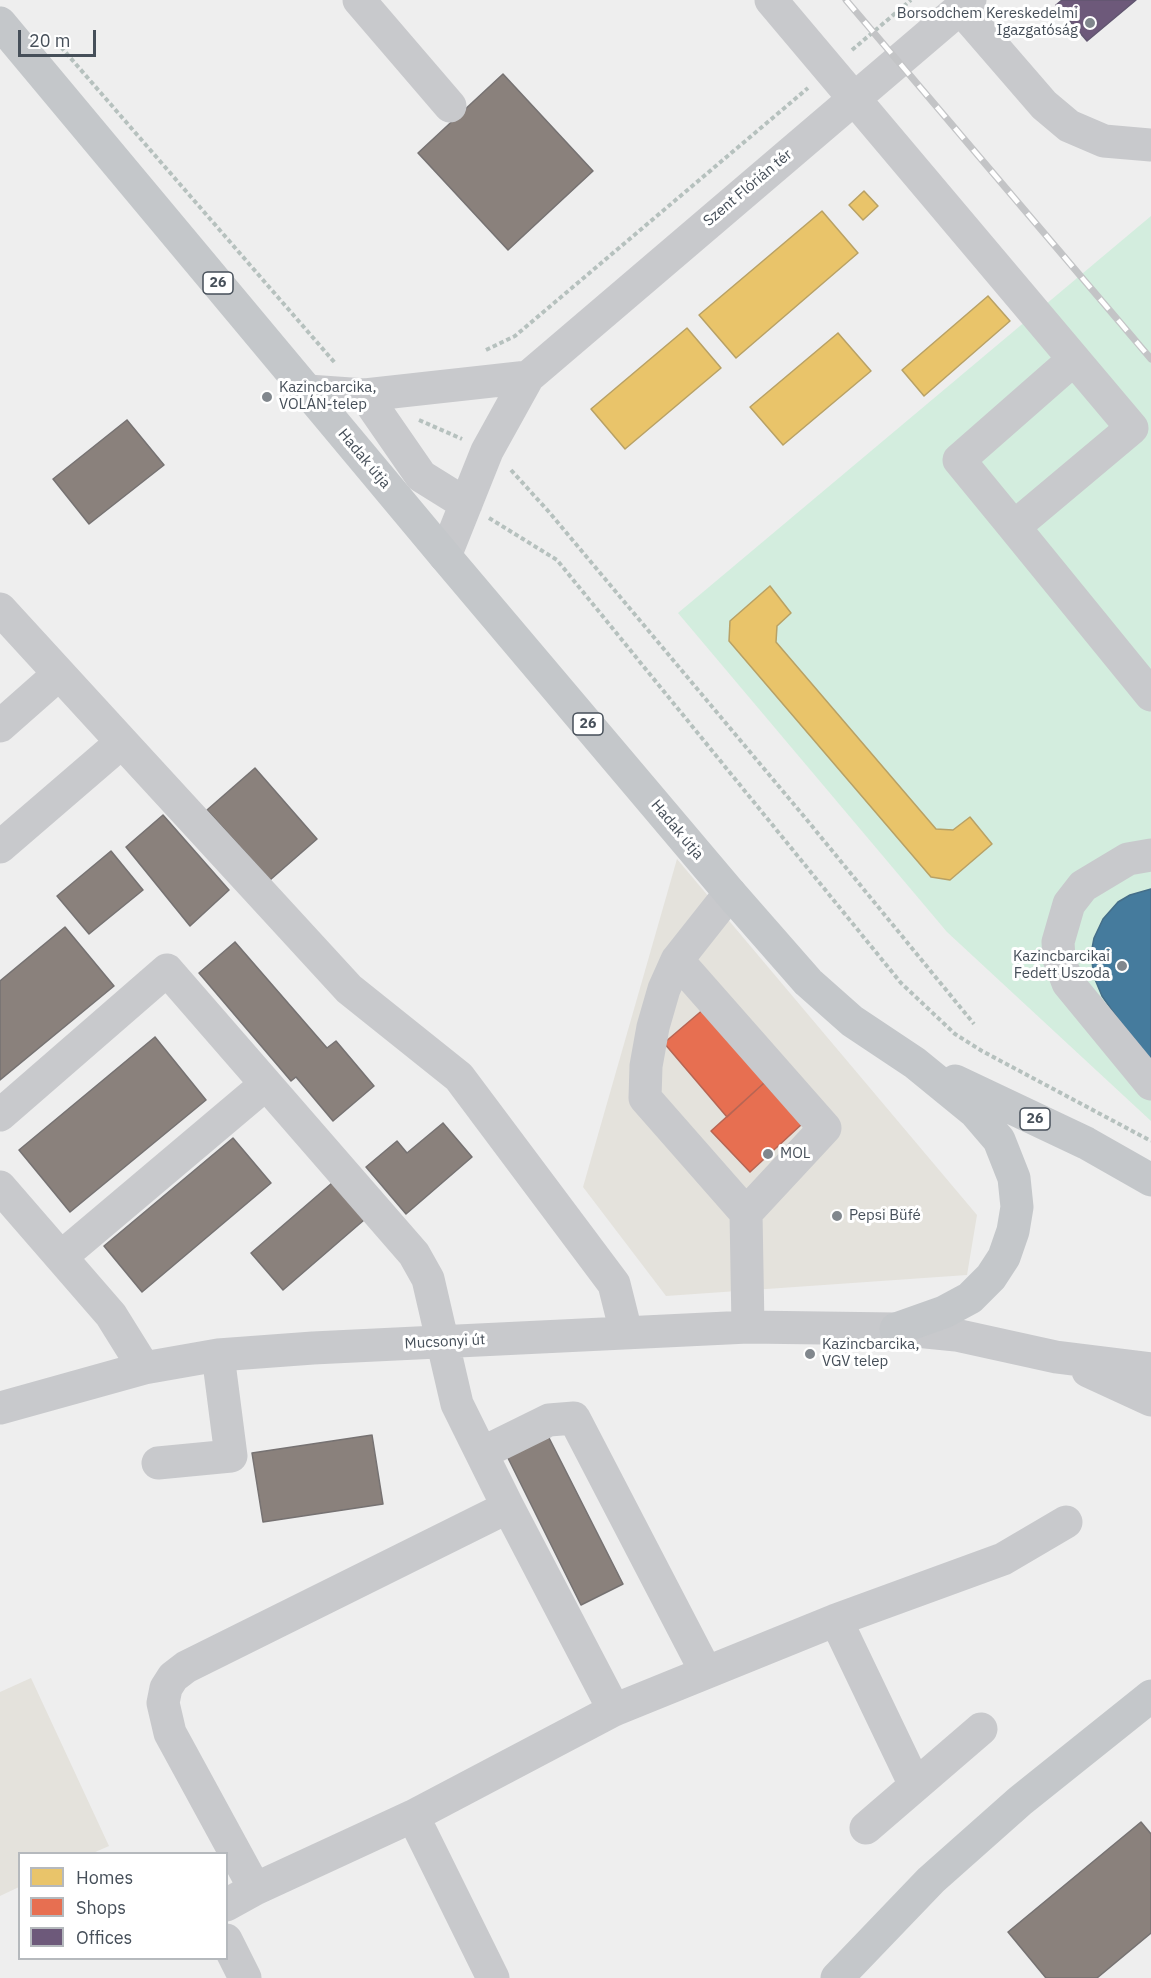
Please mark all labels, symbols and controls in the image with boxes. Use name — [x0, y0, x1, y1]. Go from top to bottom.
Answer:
place label: Borsodchem Kereskedelmi Igazgatóság — [897, 5, 1078, 40]
marker: Borsodchem Kereskedelmi Igazgatóság — [1083, 16, 1097, 30]
scale bar — [21, 18, 99, 56]
text: 20 m — [29, 29, 71, 52]
street label: Szent Flórián tér — [700, 146, 796, 230]
road number: 26 — [203, 272, 233, 294]
place label: Kazincbarcika, VOLÁN-telep — [279, 379, 377, 414]
marker: Kazincbarcika, VOLÁN-telep — [260, 390, 274, 404]
street label: Hadak útja — [334, 426, 394, 492]
road number: 26 — [573, 713, 603, 735]
street label: Hadak útja — [647, 797, 707, 863]
place label: Kazincbarcikai Fedett Uszoda — [1013, 948, 1110, 983]
marker: Kazincbarcikai Fedett Uszoda — [1115, 959, 1129, 973]
road number: 26 — [1020, 1108, 1050, 1130]
place label: MOL — [780, 1145, 810, 1163]
marker: MOL — [761, 1147, 775, 1161]
place label: Pepsi Büfé — [849, 1207, 921, 1225]
marker: Pepsi Büfé — [830, 1209, 844, 1223]
street label: Mucsonyi út — [404, 1331, 486, 1353]
place label: Kazincbarcika, VGV telep — [822, 1336, 920, 1371]
marker: Kazincbarcika, VGV telep — [803, 1347, 817, 1361]
legend — [18, 1852, 228, 1960]
text: Homes — [76, 1866, 133, 1889]
text: Shops — [76, 1896, 126, 1919]
text: Offices — [76, 1926, 132, 1949]

